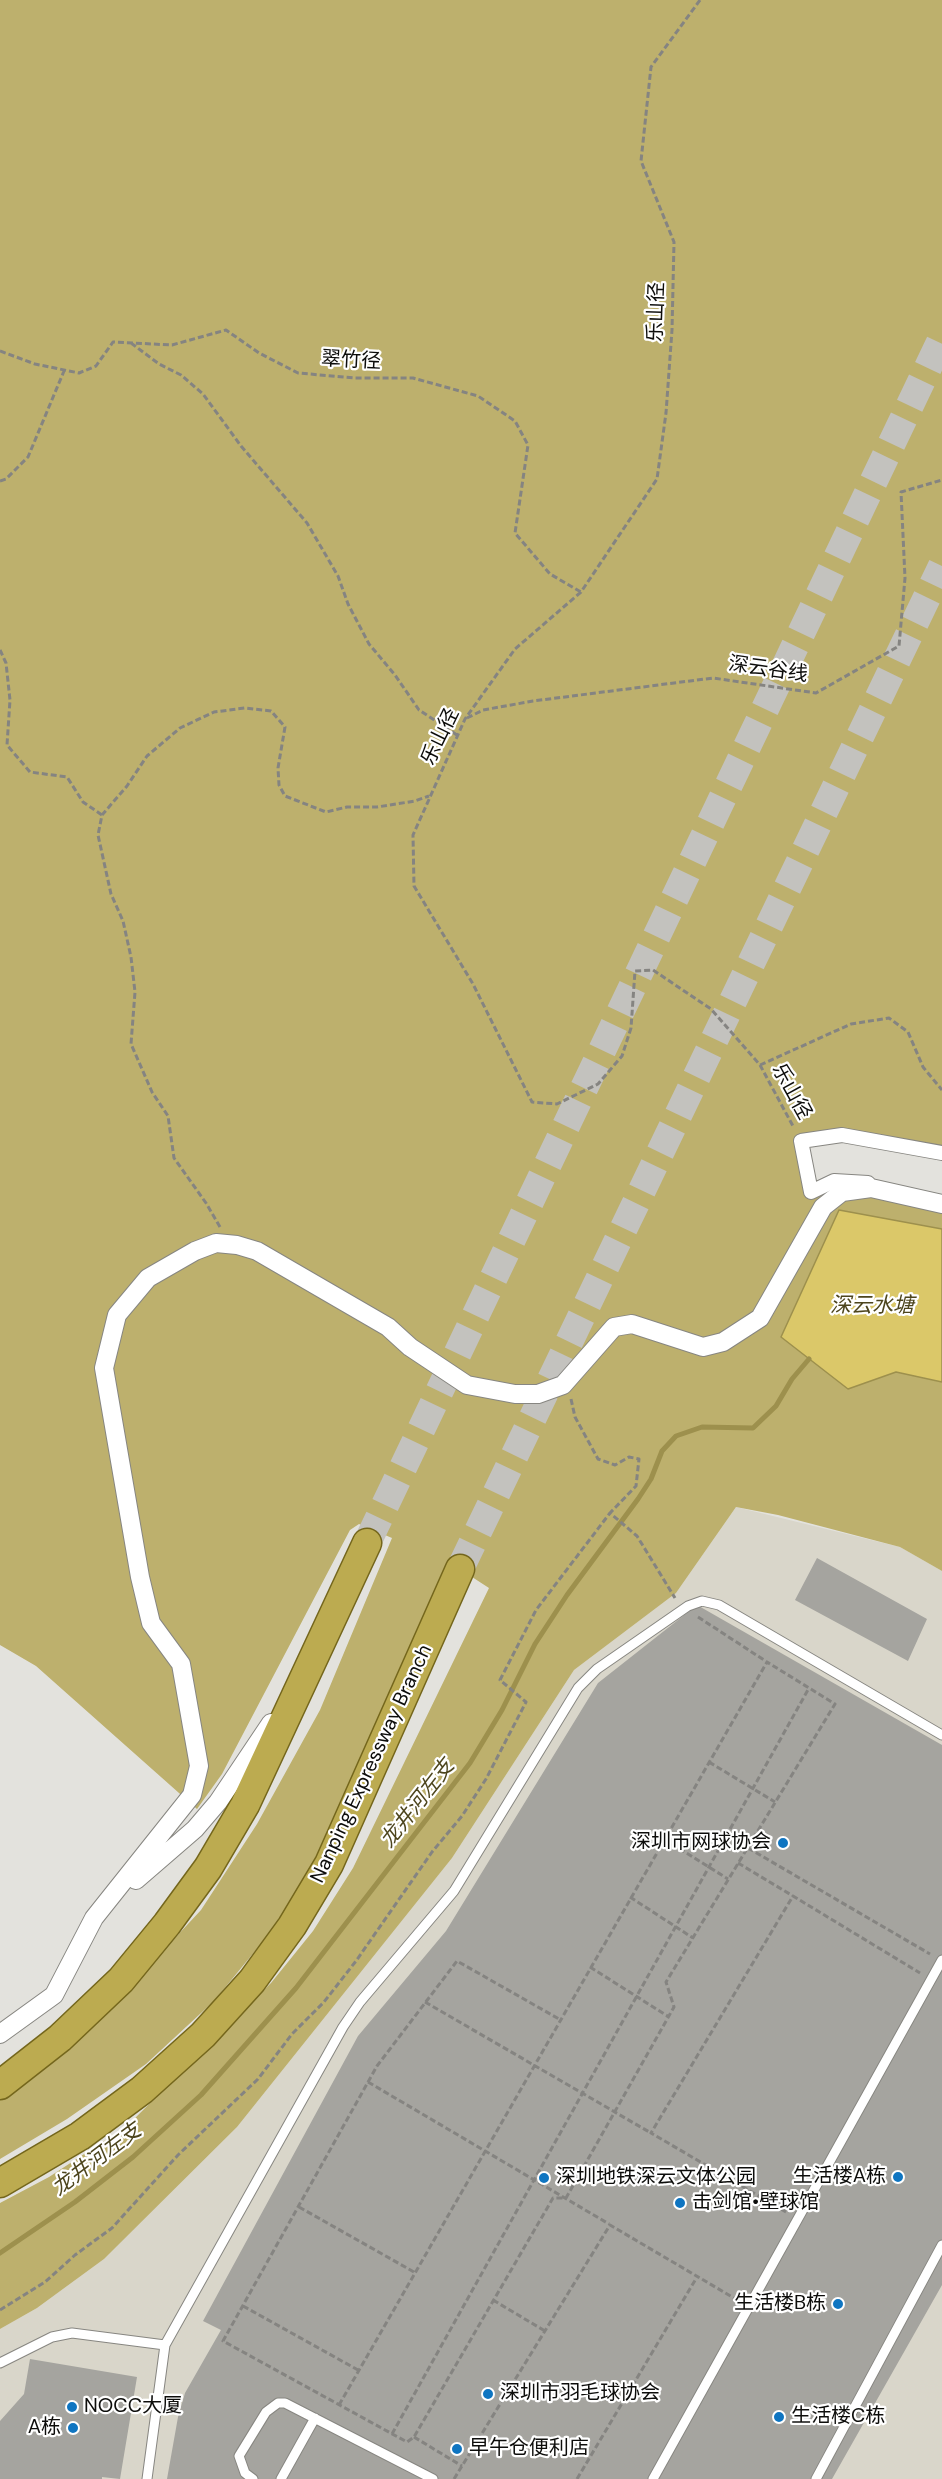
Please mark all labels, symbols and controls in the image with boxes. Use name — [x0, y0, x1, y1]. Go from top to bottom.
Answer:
street label: 乐山径 — [644, 282, 670, 342]
street label: 翠竹径 — [320, 347, 382, 375]
street label: 深云谷线 — [727, 653, 809, 687]
street label: 乐山径 — [417, 705, 465, 769]
street label: 乐山径 — [766, 1060, 816, 1124]
water label: 深云水塘 — [830, 1293, 914, 1319]
street label: Nanping Expressway Branch — [306, 1641, 438, 1887]
water label: 龙井河左支 — [376, 1755, 460, 1853]
place label: 深圳市网球协会 — [631, 1831, 771, 1855]
marker: 深圳市网球协会 — [776, 1836, 790, 1850]
water label: 龙井河左支 — [47, 2118, 147, 2202]
place label: 生活楼A栋 — [793, 2165, 886, 2189]
place label: 深圳地铁深云文体公园 — [556, 2166, 756, 2190]
marker: 生活楼A栋 — [891, 2170, 905, 2184]
marker: 深圳地铁深云文体公园 — [537, 2171, 551, 2185]
place label: 击剑馆•壁球馆 — [692, 2191, 819, 2215]
marker: 击剑馆•壁球馆 — [673, 2196, 687, 2210]
place label: 生活楼B栋 — [734, 2292, 826, 2316]
marker: 生活楼B栋 — [831, 2297, 845, 2311]
place label: 深圳市羽毛球协会 — [500, 2382, 660, 2406]
marker: 深圳市羽毛球协会 — [481, 2387, 495, 2401]
place label: NOCC大厦 — [84, 2395, 182, 2419]
marker: NOCC大厦 — [65, 2400, 79, 2414]
place label: 生活楼C栋 — [791, 2405, 885, 2429]
marker: 生活楼C栋 — [772, 2410, 786, 2424]
place label: A栋 — [28, 2416, 61, 2440]
marker: A栋 — [66, 2421, 80, 2435]
place label: 早午仓便利店 — [469, 2437, 589, 2461]
marker: 早午仓便利店 — [450, 2442, 464, 2456]

